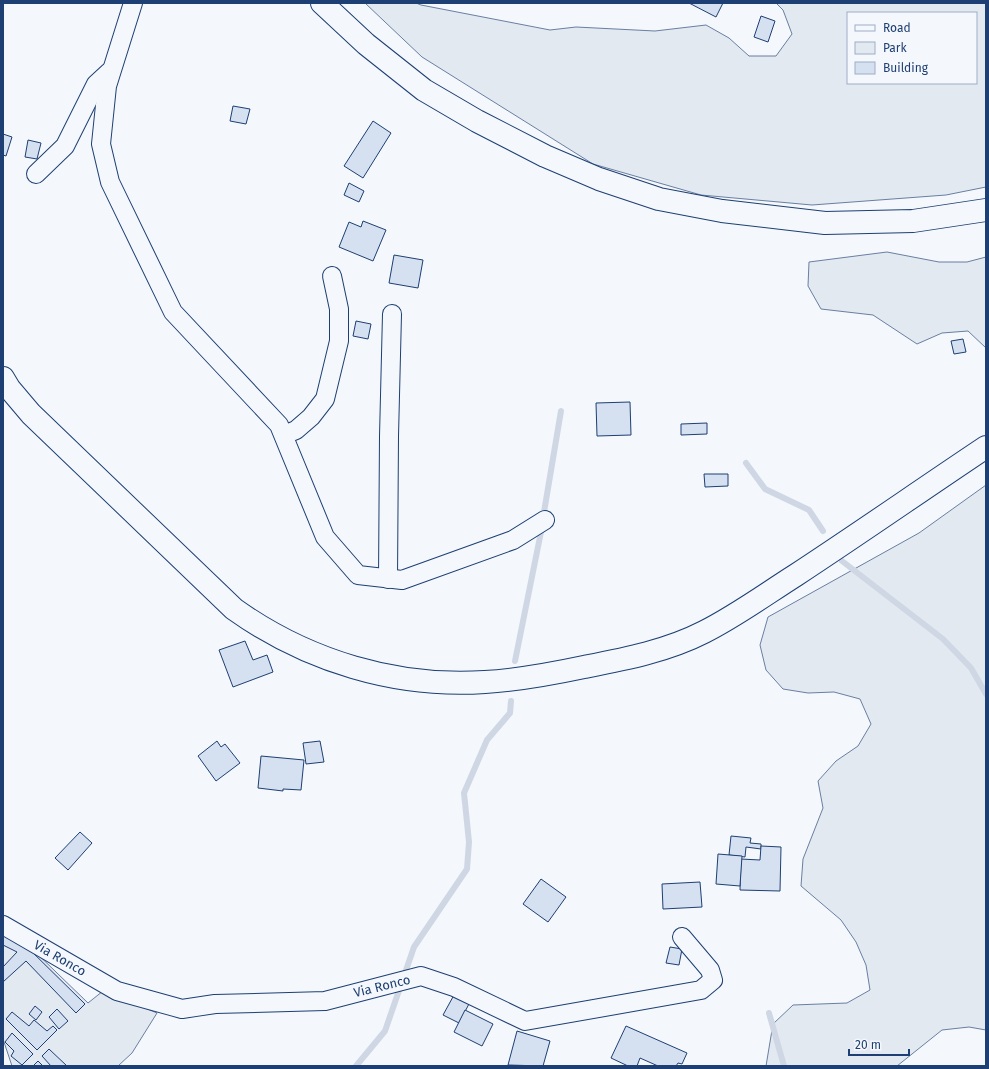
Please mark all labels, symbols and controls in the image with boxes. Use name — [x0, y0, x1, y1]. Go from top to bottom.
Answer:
legend — [847, 12, 977, 84]
text: Road — [883, 21, 911, 35]
text: Park — [883, 41, 907, 55]
text: Building — [883, 61, 929, 75]
street label: Via Ronco — [31, 937, 89, 979]
street label: Via Ronco — [352, 972, 412, 1000]
scale bar — [849, 1031, 909, 1057]
text: 20 m — [855, 1038, 881, 1052]

